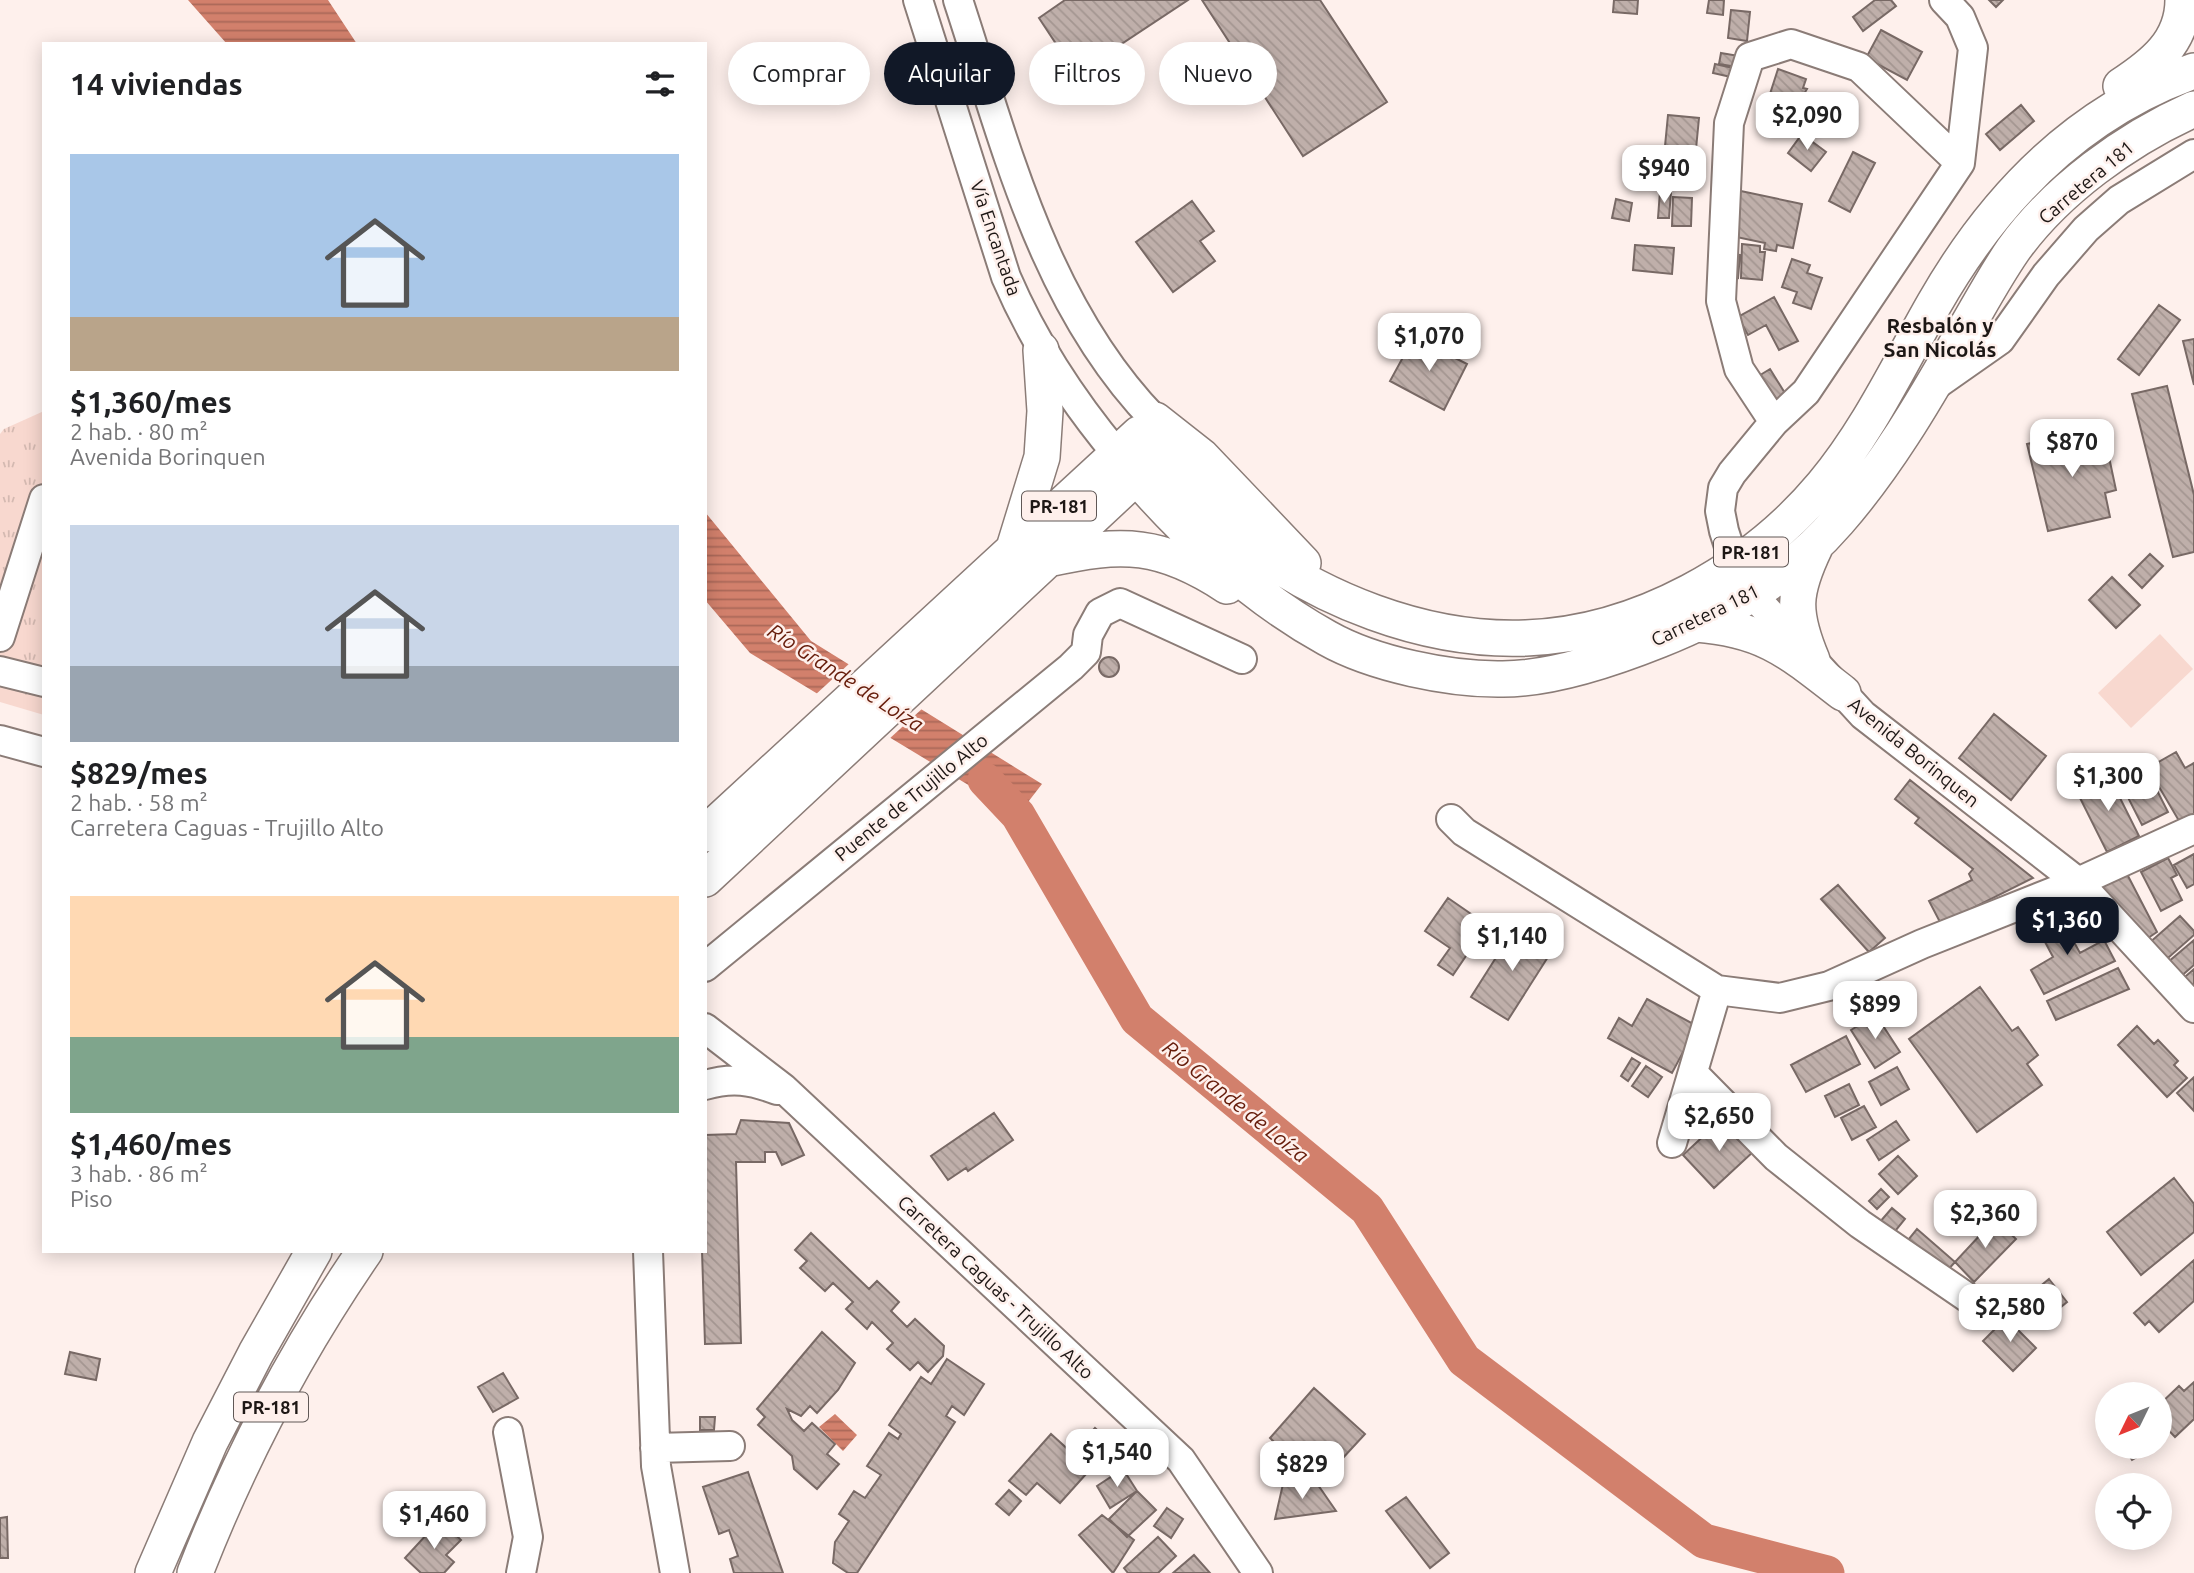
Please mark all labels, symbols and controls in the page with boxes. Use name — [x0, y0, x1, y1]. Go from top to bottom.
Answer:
chip: Comprar — [728, 42, 870, 105]
chip: Alquilar — [884, 42, 1015, 105]
chip: Filtros — [1029, 42, 1145, 105]
chip: Nuevo — [1159, 42, 1277, 105]
icon: filters — [641, 65, 679, 103]
text: 14 viviendas — [70, 67, 243, 101]
pin: $2,090 — [1750, 92, 1864, 152]
text: $2,090 — [1772, 102, 1842, 127]
street label: Carretera 181 — [2034, 136, 2138, 228]
pin: $940 — [1623, 146, 1705, 205]
text: $940 — [1638, 155, 1690, 180]
street label: Vía Encantada — [966, 178, 1026, 298]
icon: home — [312, 200, 438, 326]
district label: Resbalón y San Nicolás — [1884, 313, 1996, 361]
pin: $1,070 — [1372, 314, 1486, 373]
text: $1,070 — [1394, 323, 1464, 348]
text: $1,360/mes — [70, 385, 232, 419]
text: 2 hab. · 80 m² — [70, 419, 208, 444]
pin: $870 — [2031, 420, 2113, 479]
text: $870 — [2046, 429, 2098, 454]
text: Avenida Borinquen — [70, 444, 266, 469]
road number: PR-181 — [1022, 492, 1096, 520]
road number: PR-181 — [1714, 538, 1788, 566]
icon: home — [312, 571, 438, 697]
street label: Carretera 181 — [1647, 579, 1763, 651]
water label: Río Grande de Loíza — [764, 618, 928, 736]
street label: Avenida Borinquen — [1844, 693, 1984, 811]
street label: Puente de Trujillo Alto — [830, 729, 992, 865]
pin: $1,300 — [2051, 754, 2165, 813]
text: $829/mes — [70, 756, 208, 790]
text: $1,300 — [2073, 763, 2143, 788]
text: 2 hab. · 58 m² — [70, 790, 208, 815]
text: Carretera Caguas - Trujillo Alto — [70, 815, 384, 840]
pin: $1,360 — [2010, 898, 2124, 957]
text: $1,360 — [2032, 907, 2102, 932]
pin: $1,140 — [1455, 914, 1569, 973]
text: $1,140 — [1477, 923, 1547, 948]
icon: home — [312, 942, 438, 1068]
pin: $899 — [1834, 982, 1916, 1041]
text: $899 — [1849, 991, 1901, 1016]
water label: Río Grande de Loíza — [1158, 1035, 1314, 1167]
pin: $2,650 — [1662, 1094, 1776, 1153]
text: $2,650 — [1684, 1103, 1754, 1128]
text: $1,460/mes — [70, 1127, 232, 1161]
text: 3 hab. · 86 m² — [70, 1161, 208, 1186]
text: Piso — [70, 1186, 113, 1211]
street label: Carretera Caguas - Trujillo Alto — [894, 1190, 1098, 1384]
pin: $2,360 — [1928, 1190, 2042, 1250]
text: $2,360 — [1950, 1200, 2020, 1225]
pin: $2,580 — [1953, 1284, 2067, 1344]
text: $2,580 — [1975, 1294, 2045, 1319]
north arrow — [2095, 1382, 2172, 1460]
map controls — [2095, 1382, 2172, 1550]
road number: PR-181 — [234, 1392, 308, 1422]
pin: $1,540 — [1060, 1430, 1174, 1489]
text: $1,540 — [1082, 1439, 1152, 1464]
pin: $829 — [1261, 1442, 1343, 1501]
text: $829 — [1276, 1451, 1328, 1476]
button: locate — [2095, 1473, 2172, 1550]
pin: $1,460 — [377, 1492, 491, 1551]
text: $1,460 — [399, 1501, 469, 1526]

